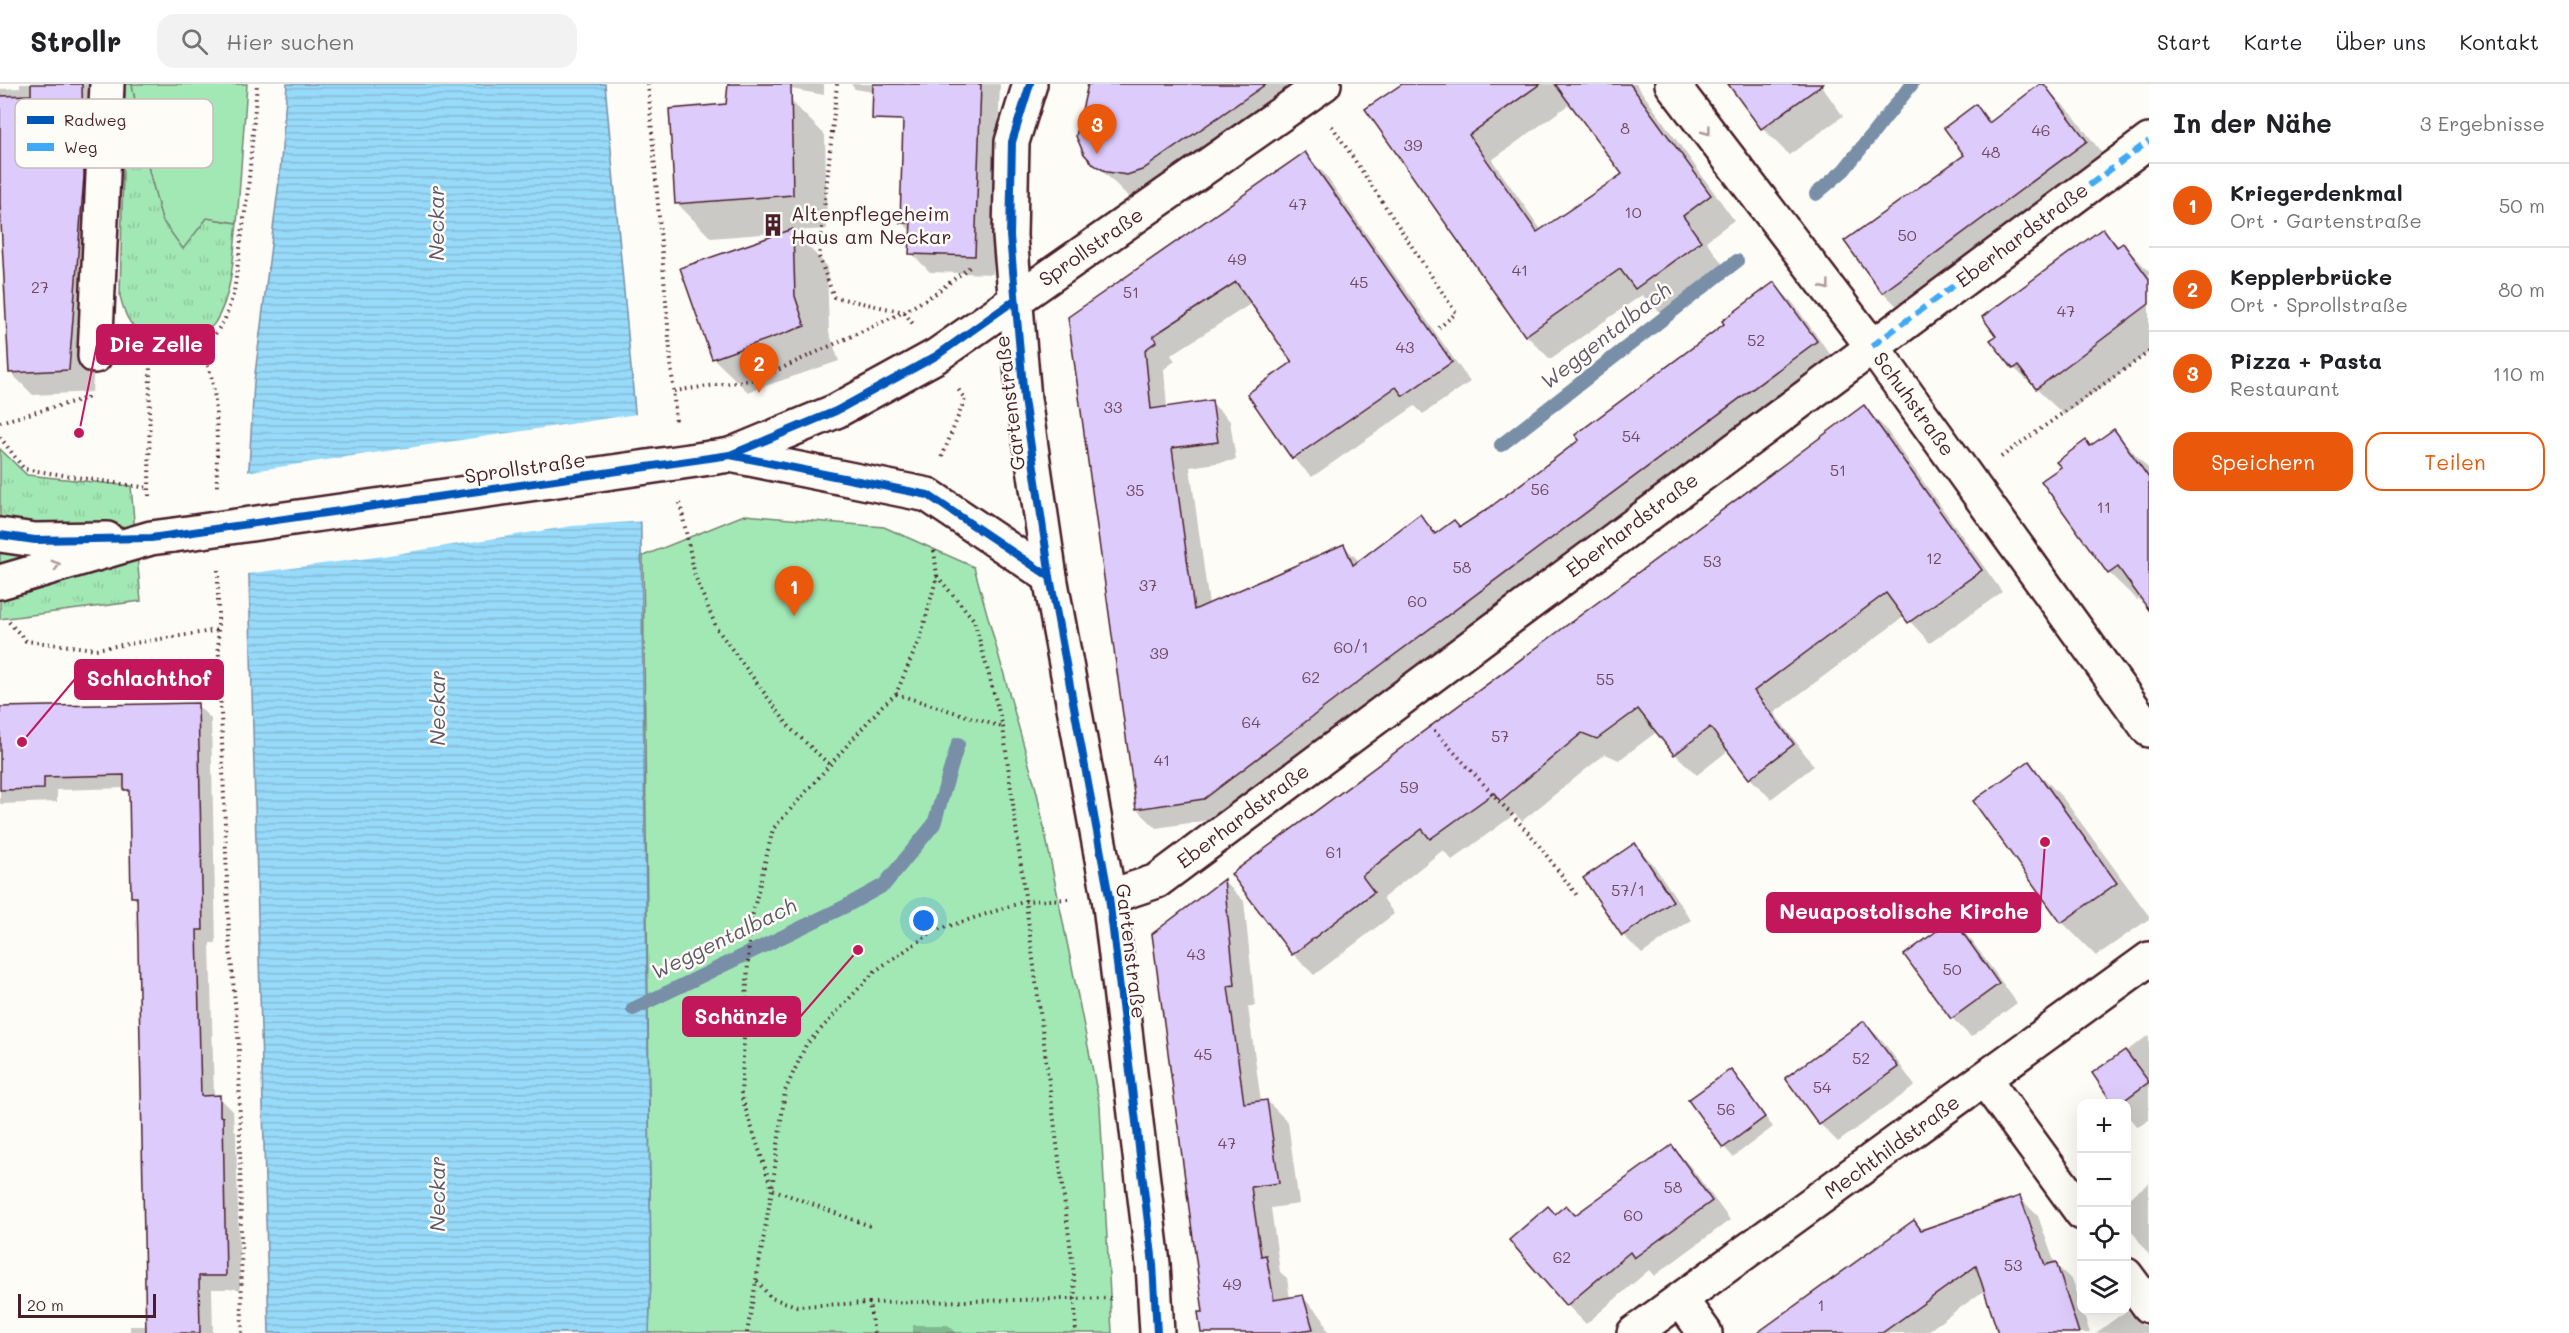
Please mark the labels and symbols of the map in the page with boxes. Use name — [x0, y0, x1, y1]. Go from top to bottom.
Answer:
legend — [15, 99, 213, 168]
pin: 3 — [1078, 104, 1116, 154]
text: Radweg — [64, 109, 126, 130]
house number: 8 — [1620, 117, 1630, 138]
house number: 46 — [2031, 119, 2051, 140]
one-way arrow — [1700, 124, 1711, 135]
house number: 39 — [1404, 134, 1422, 155]
text: Weg — [64, 136, 97, 157]
house number: 48 — [1981, 141, 2001, 162]
street label: Eberhardstraße — [1950, 176, 2093, 292]
water label: Neckar — [422, 185, 449, 261]
house number: 47 — [1289, 193, 1307, 214]
place label: Altenpflegeheim Haus am Neckar — [791, 200, 952, 249]
street label: Sprollstraße — [1033, 201, 1148, 292]
house number: 10 — [1624, 201, 1642, 222]
building icon: Altenpflegeheim Haus am Neckar — [760, 212, 786, 238]
house number: 50 — [1897, 224, 1917, 245]
house number: 49 — [1228, 248, 1246, 269]
house number: 41 — [1512, 259, 1528, 280]
house number: 45 — [1350, 271, 1368, 292]
water label: Weggentalbach — [1534, 275, 1676, 394]
house number: 27 — [31, 276, 49, 297]
one-way arrow — [1818, 279, 1829, 290]
house number: 51 — [1123, 281, 1139, 302]
house number: 47 — [2057, 300, 2075, 321]
callout: Die Zelle — [97, 325, 214, 364]
house number: 52 — [1747, 329, 1765, 350]
text: Die Zelle — [109, 330, 203, 357]
street label: Gartenstraße — [988, 334, 1030, 472]
house number: 43 — [1396, 336, 1414, 357]
pin: 2 — [740, 344, 778, 393]
street label: Schuhstraße — [1868, 346, 1961, 461]
house number: 33 — [1104, 396, 1122, 417]
house number: 54 — [1622, 425, 1641, 446]
street label: Sprollstraße — [463, 446, 587, 488]
house number: 51 — [1830, 459, 1846, 480]
street label: Eberhardstraße — [1560, 466, 1703, 582]
house number: 56 — [1531, 478, 1550, 499]
house number: 35 — [1126, 479, 1144, 500]
house number: 11 — [2097, 496, 2111, 517]
house number: 12 — [1926, 547, 1942, 568]
house number: 53 — [1703, 550, 1721, 571]
house number: 58 — [1452, 556, 1472, 577]
one-way arrow — [50, 560, 61, 572]
pin: 1 — [774, 566, 814, 616]
house number: 37 — [1139, 574, 1157, 595]
house number: 60 — [1407, 590, 1427, 611]
house number: 60/1 — [1333, 636, 1369, 657]
house number: 39 — [1150, 642, 1168, 663]
callout: Schlachthof — [75, 660, 223, 699]
text: Schlachthof — [87, 664, 212, 691]
house number: 62 — [1302, 666, 1320, 687]
house number: 55 — [1596, 668, 1614, 689]
water label: Neckar — [423, 670, 450, 746]
house number: 64 — [1241, 711, 1261, 732]
house number: 57 — [1491, 725, 1509, 746]
house number: 41 — [1154, 749, 1170, 770]
street label: Eberhardstraße — [1171, 757, 1314, 873]
house number: 59 — [1400, 776, 1418, 797]
house number: 61 — [1326, 841, 1342, 862]
house number: 57/1 — [1611, 879, 1645, 900]
street label: Gartenstraße — [1111, 882, 1153, 1020]
water label: Weggentalbach — [646, 891, 801, 985]
callout: Neuapostolische Kirche — [1767, 893, 2040, 932]
text: Neuapostolische Kirche — [1779, 897, 2029, 924]
your location — [909, 906, 938, 935]
house number: 43 — [1187, 943, 1205, 964]
house number: 50 — [1942, 958, 1962, 979]
callout: Schänzle — [683, 997, 800, 1036]
text: Schänzle — [695, 1002, 787, 1029]
house number: 45 — [1194, 1043, 1212, 1064]
house number: 52 — [1852, 1047, 1870, 1068]
house number: 54 — [1813, 1076, 1832, 1097]
street label: Mechthildstraße — [1819, 1088, 1964, 1204]
house number: 56 — [1717, 1098, 1736, 1119]
house number: 47 — [1218, 1132, 1236, 1153]
water label: Neckar — [423, 1156, 450, 1232]
house number: 58 — [1663, 1176, 1683, 1197]
house number: 60 — [1623, 1204, 1643, 1225]
house number: 62 — [1553, 1246, 1571, 1267]
house number: 53 — [2004, 1254, 2022, 1275]
house number: 49 — [1223, 1273, 1241, 1294]
scale bar — [18, 1291, 156, 1318]
house number: 1 — [1817, 1294, 1825, 1315]

